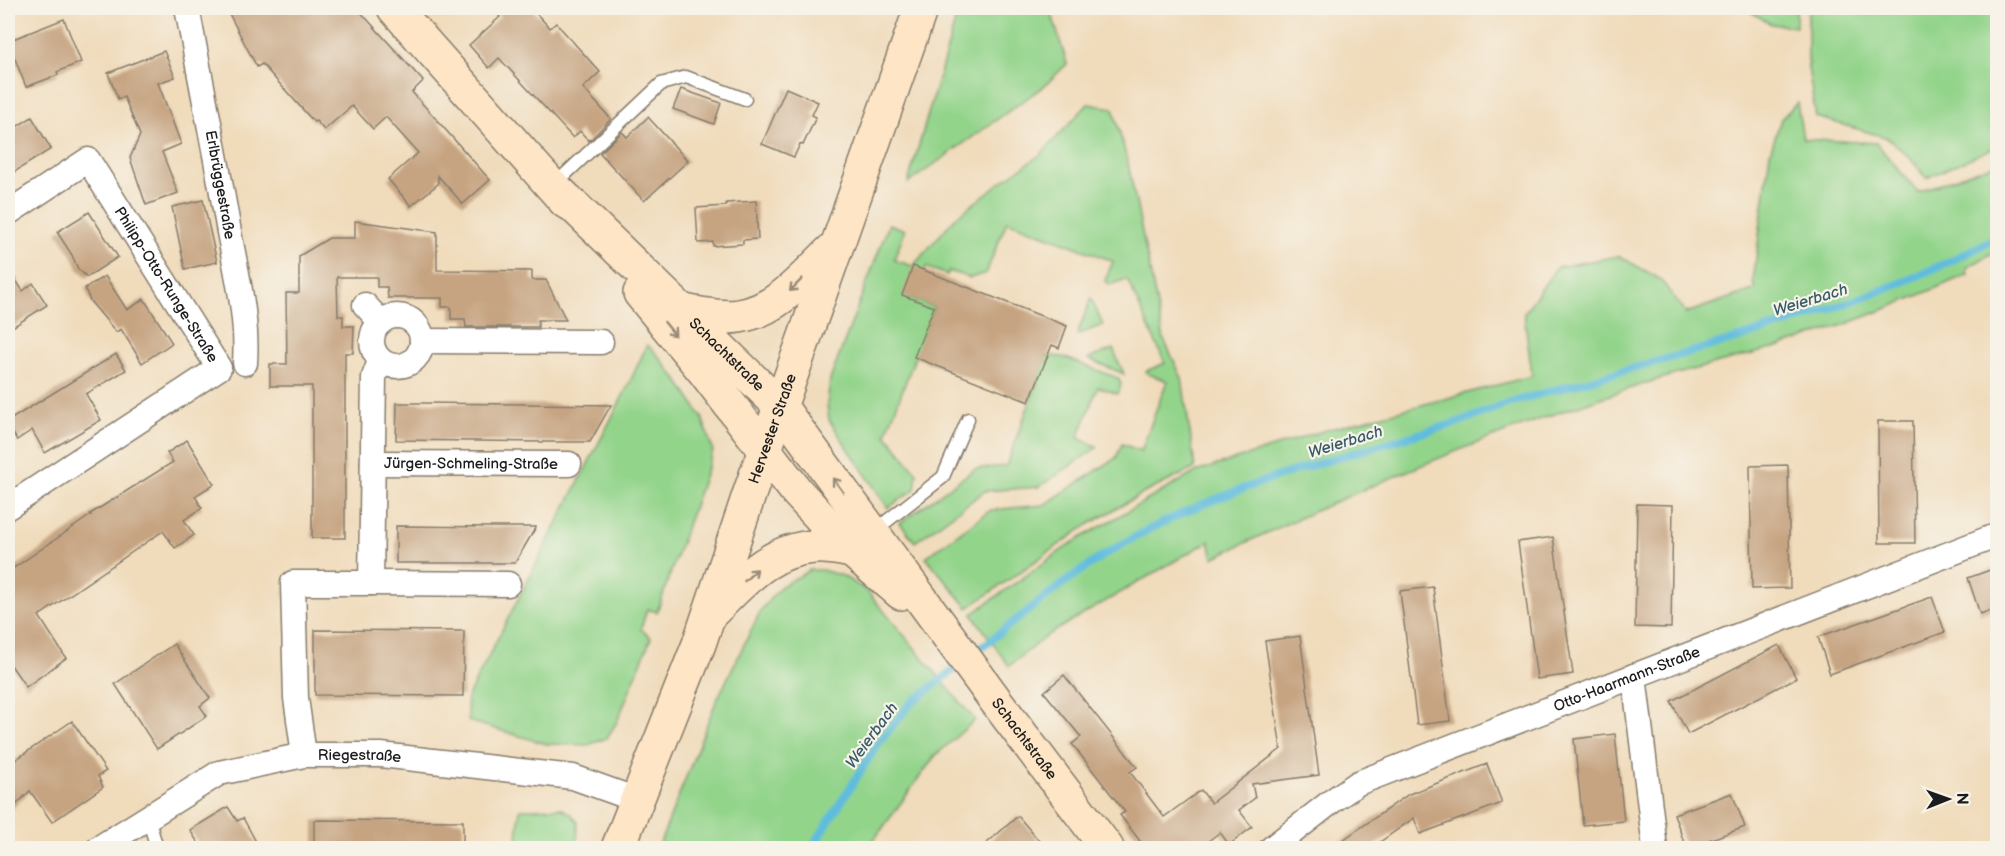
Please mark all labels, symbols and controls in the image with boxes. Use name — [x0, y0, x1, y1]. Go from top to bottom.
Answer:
street label: Erlbrüggestraße — [201, 129, 239, 241]
street label: Philipp-Otto-Runge-Straße — [110, 203, 222, 366]
one-way arrow — [788, 278, 803, 293]
water label: Weierbach — [1771, 280, 1850, 321]
street label: Schachtstraße — [685, 314, 768, 396]
one-way arrow — [663, 321, 676, 337]
street label: Hervester Straße — [745, 371, 801, 486]
water label: Weierbach — [1306, 422, 1385, 463]
street label: Jürgen-Schmeling-Straße — [384, 454, 558, 474]
one-way arrow — [832, 478, 844, 494]
one-way arrow — [743, 567, 758, 582]
street label: Otto-Haarmann-Straße — [1551, 642, 1703, 716]
street label: Schachtstraße — [987, 694, 1061, 784]
water label: Weierbach — [842, 699, 903, 773]
street label: Riegestraße — [318, 746, 402, 767]
north arrow — [1918, 769, 1978, 829]
text: N — [1952, 793, 1971, 805]

